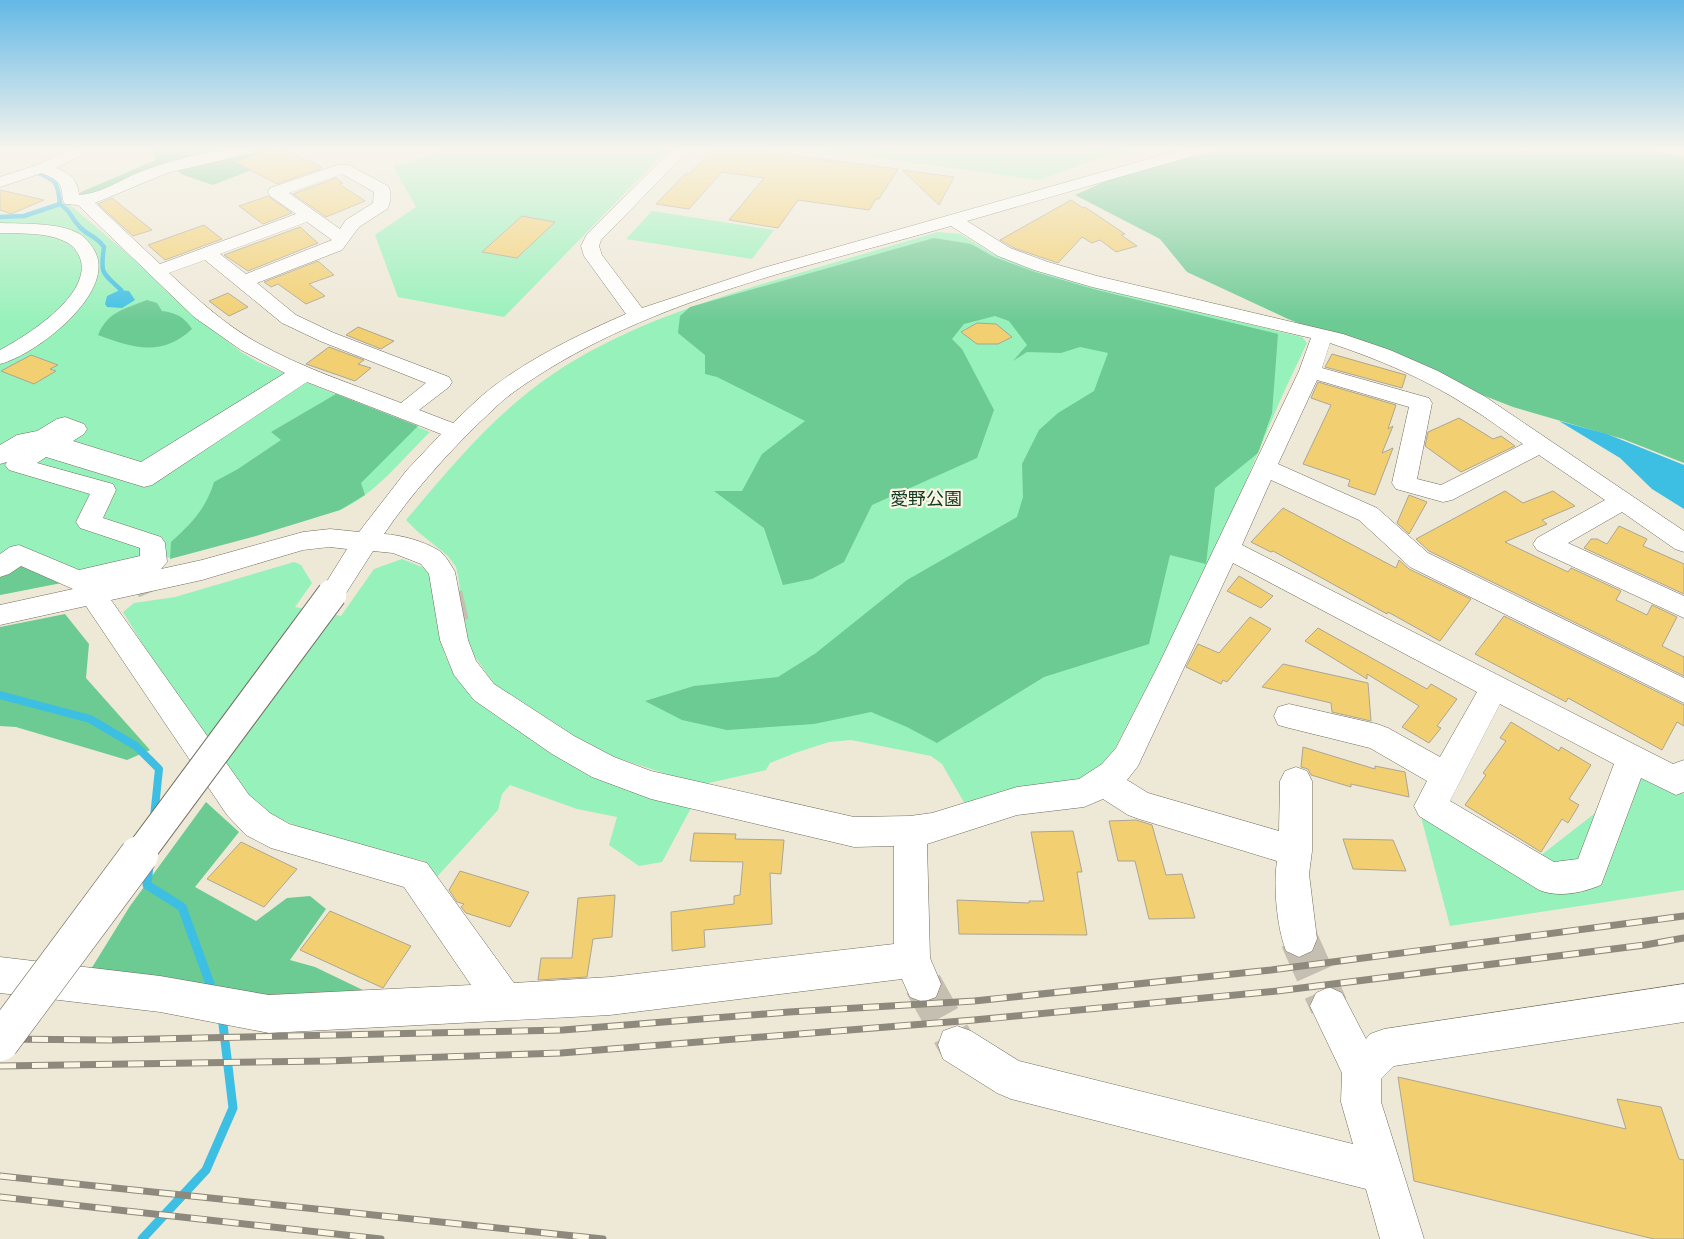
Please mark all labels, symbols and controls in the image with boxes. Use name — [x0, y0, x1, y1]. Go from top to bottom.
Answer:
park label: 愛野公園 — [890, 488, 962, 509]

